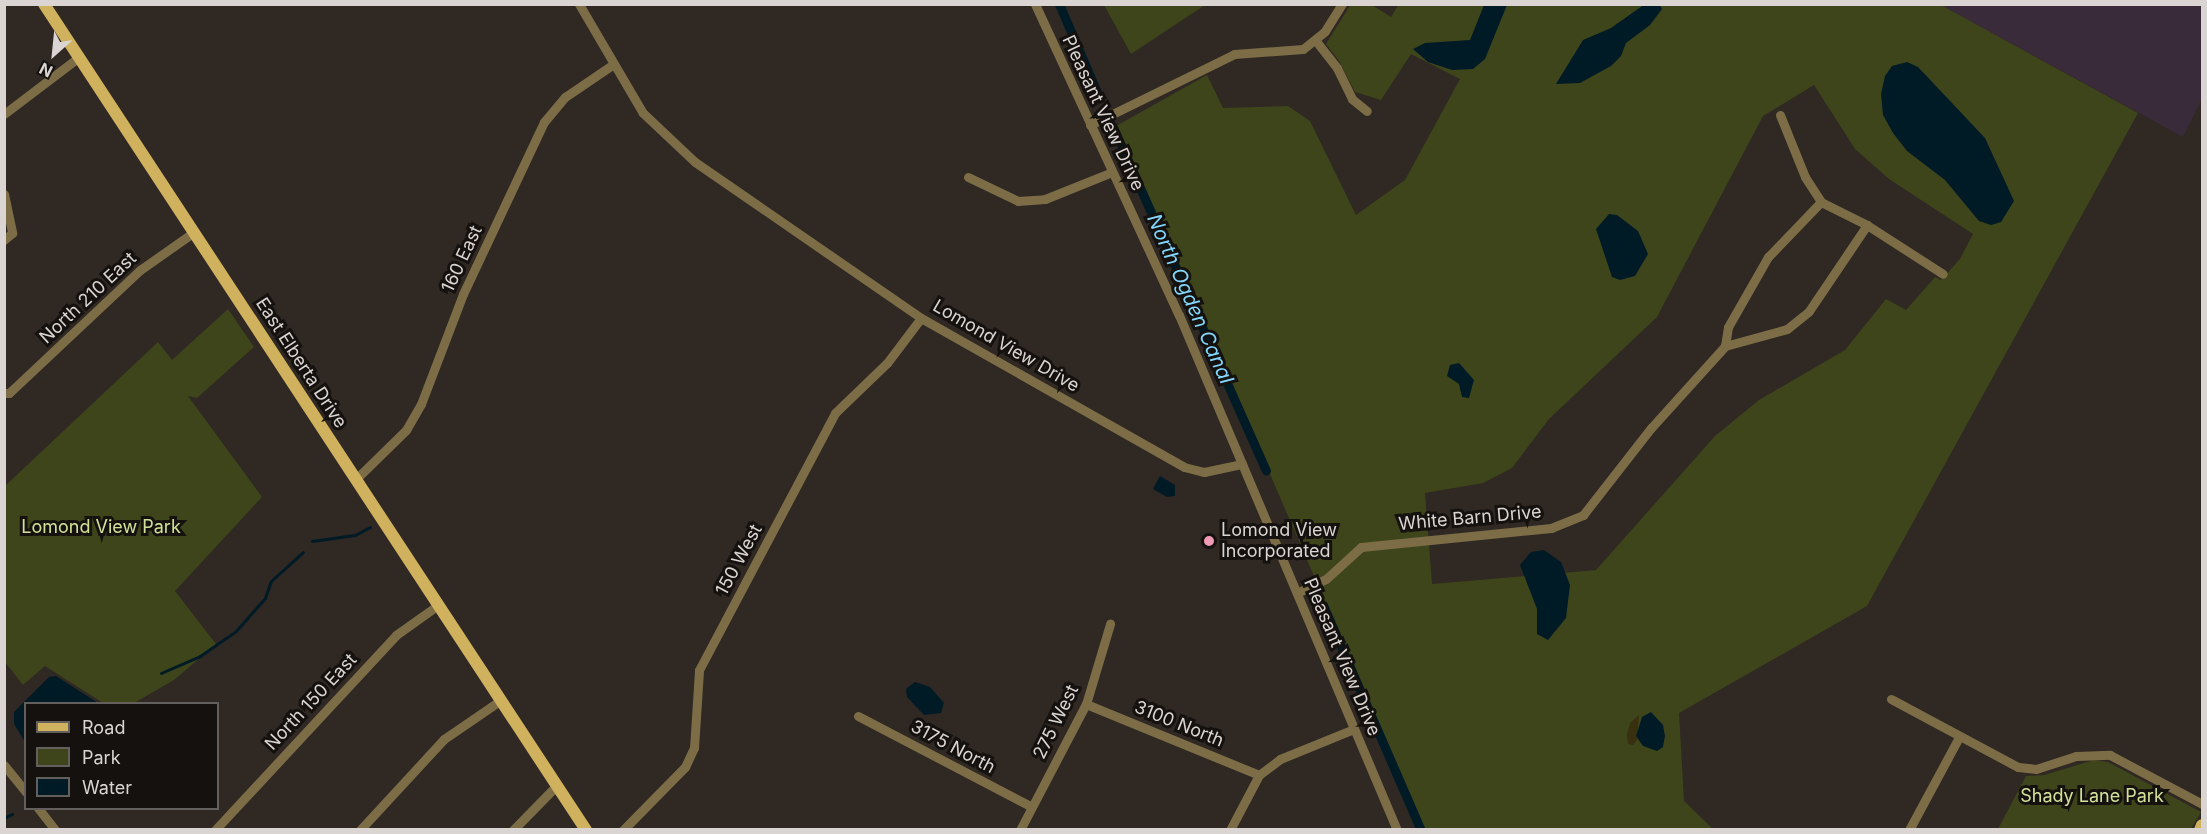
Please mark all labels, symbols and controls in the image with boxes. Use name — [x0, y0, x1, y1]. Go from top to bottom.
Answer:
north arrow — [24, 24, 84, 84]
street label: Pleasant View Drive — [1057, 32, 1149, 194]
text: N — [36, 58, 56, 82]
water label: North Ogden Canal — [1142, 210, 1238, 388]
street label: 160 East — [437, 222, 487, 296]
street label: North 210 East — [35, 248, 141, 348]
street label: East Elberta Drive — [251, 294, 351, 432]
street label: Lomond View Drive — [929, 295, 1083, 397]
street label: White Barn Drive — [1398, 501, 1542, 535]
park label: Lomond View Park — [21, 516, 181, 538]
place label: Lomond View Incorporated — [1221, 520, 1337, 562]
street label: 150 West — [711, 521, 767, 599]
marker: Lomond View Incorporated — [1202, 534, 1216, 548]
street label: Pleasant View Drive — [1299, 575, 1385, 739]
street label: North 150 East — [261, 649, 361, 755]
street label: 275 West — [1029, 681, 1083, 763]
street label: 3100 North — [1131, 696, 1227, 752]
legend — [24, 702, 219, 810]
street label: 3175 North — [907, 716, 999, 778]
text: Road — [82, 717, 125, 738]
text: Park — [82, 747, 121, 768]
text: Water — [82, 777, 132, 798]
park label: Shady Lane Park — [2020, 785, 2164, 807]

